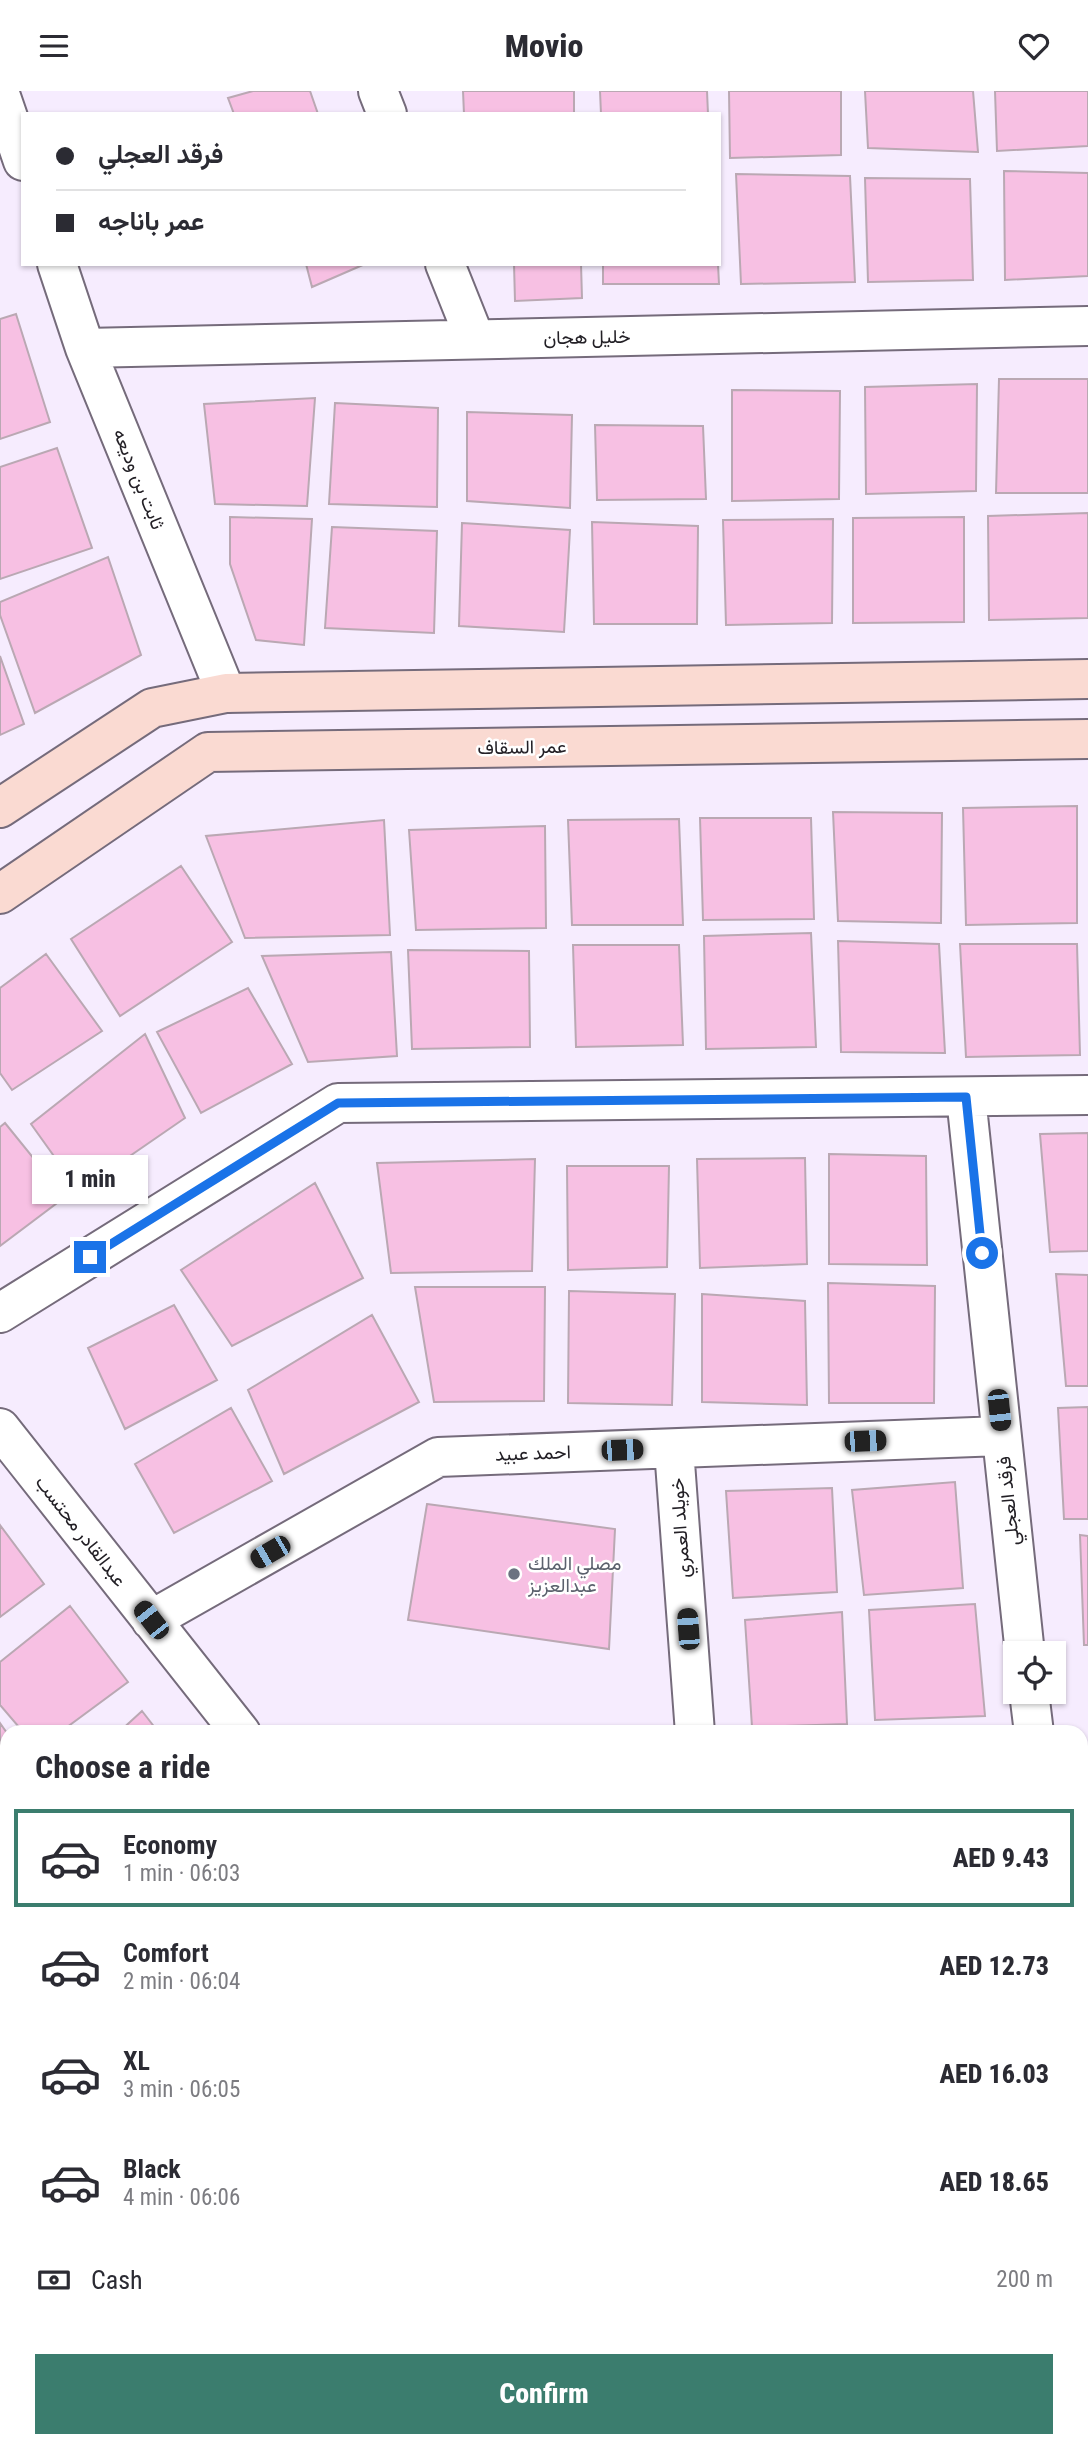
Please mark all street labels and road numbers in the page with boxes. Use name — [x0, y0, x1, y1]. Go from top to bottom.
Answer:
street label: خليل هجان — [543, 325, 631, 349]
street label: ثابت بن وديعه — [108, 425, 170, 533]
street label: عمر السقاف — [477, 735, 567, 759]
street label: احمد عبيد — [495, 1440, 571, 1466]
street label: فرقد العجلي — [992, 1455, 1028, 1547]
street label: عبدالقادر محتسب — [31, 1471, 131, 1591]
street label: خويلد العمري — [665, 1477, 699, 1579]

